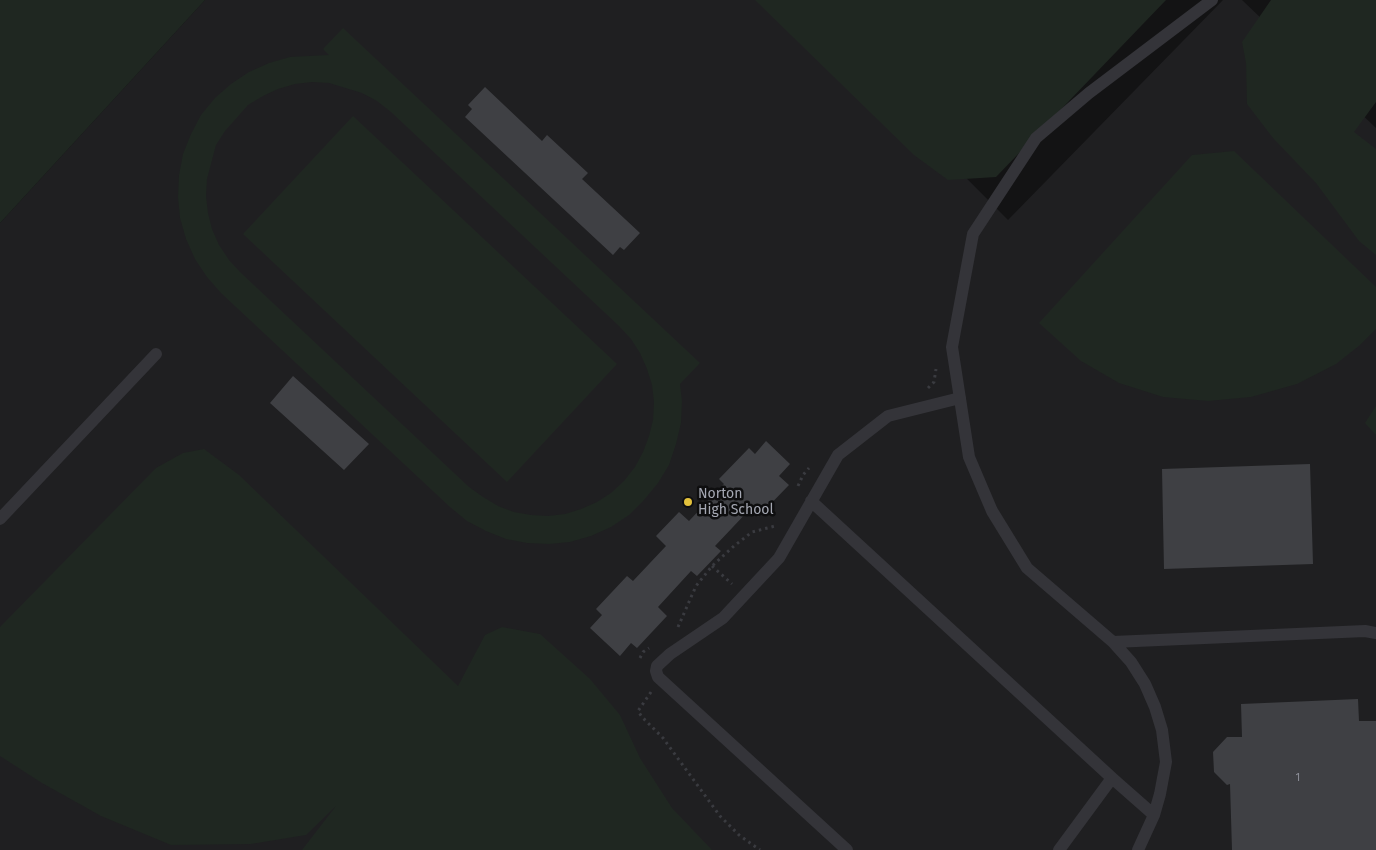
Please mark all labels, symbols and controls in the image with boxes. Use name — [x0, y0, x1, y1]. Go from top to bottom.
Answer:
place label: Norton High School — [698, 486, 774, 518]
marker: Norton High School — [682, 496, 694, 508]
house number: 1 — [1296, 771, 1300, 785]

